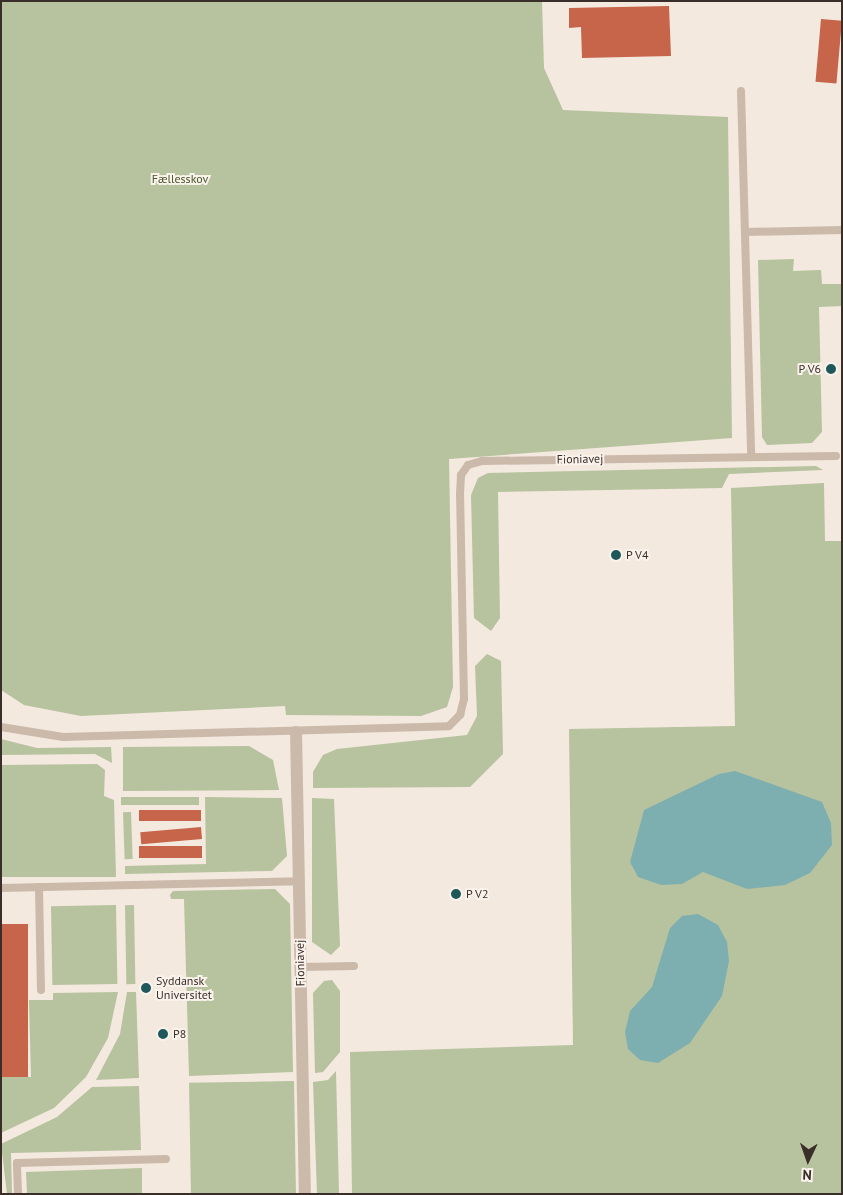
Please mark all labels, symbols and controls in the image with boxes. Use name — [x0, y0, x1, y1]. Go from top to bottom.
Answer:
park label: Fællesskov — [152, 172, 208, 186]
place label: P V6 — [798, 362, 821, 376]
marker: P V6 — [825, 363, 837, 375]
street label: Fioniavej — [557, 451, 603, 467]
place label: P V4 — [626, 548, 649, 562]
marker: P V4 — [610, 549, 622, 561]
place label: P V2 — [466, 887, 489, 901]
marker: P V2 — [450, 888, 462, 900]
street label: Fioniavej — [292, 940, 308, 986]
place label: Syddansk Universitet — [156, 974, 212, 1002]
marker: Syddansk Universitet — [140, 982, 152, 994]
place label: P8 — [173, 1027, 186, 1041]
marker: P8 — [157, 1028, 169, 1040]
north arrow — [783, 1135, 833, 1185]
text: N — [802, 1166, 812, 1184]

